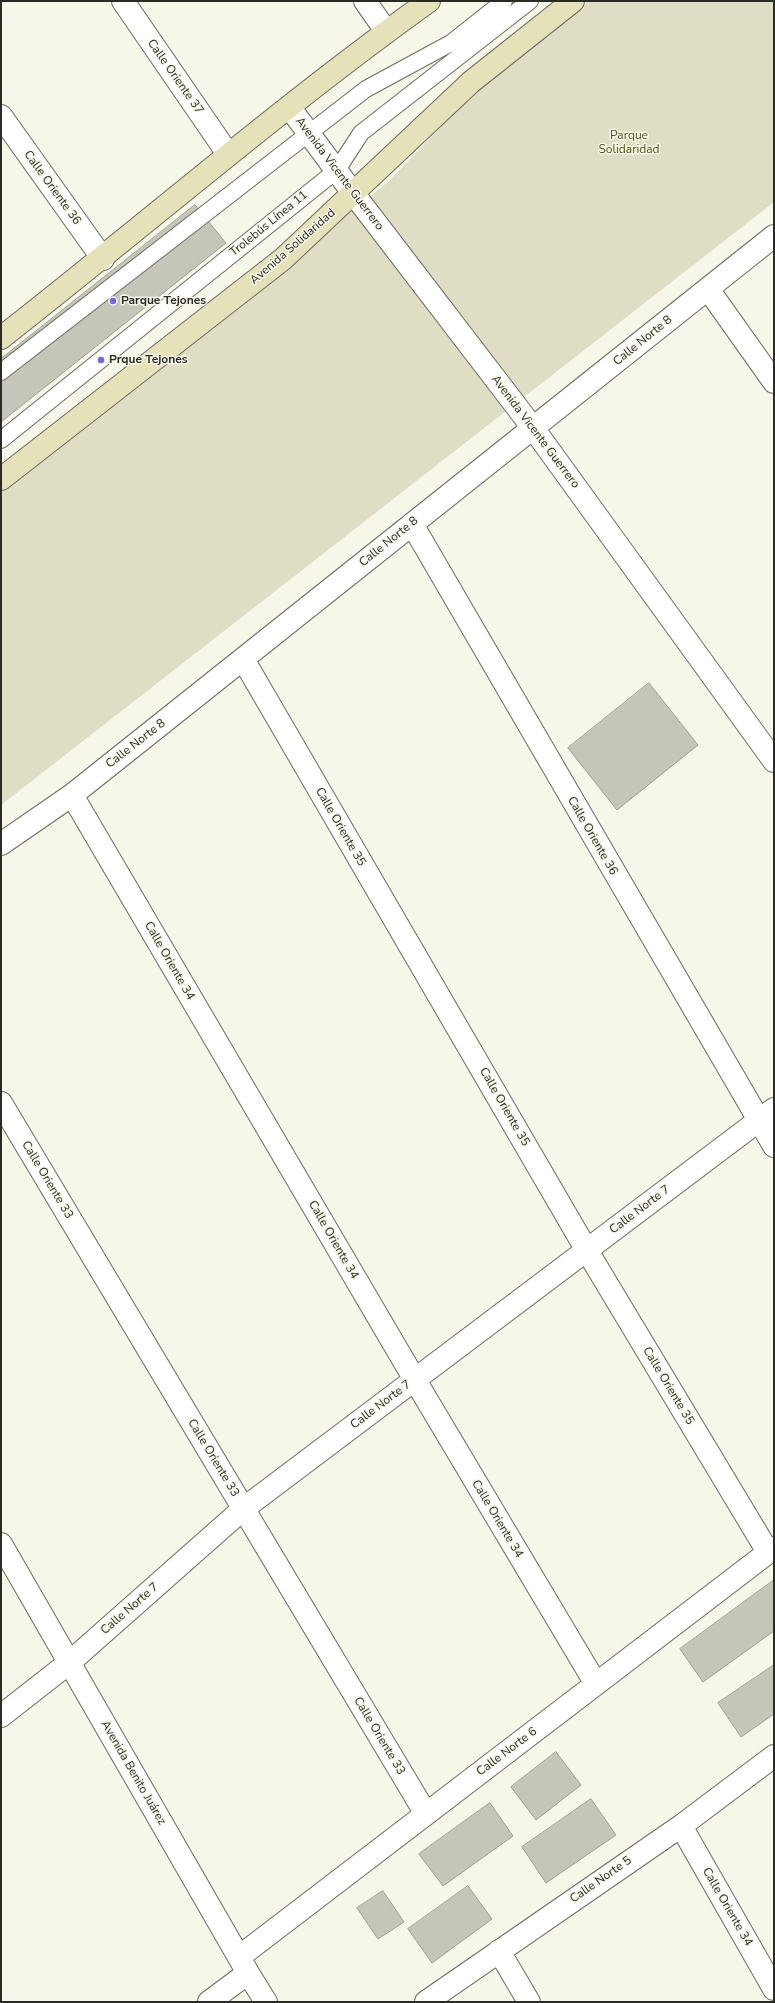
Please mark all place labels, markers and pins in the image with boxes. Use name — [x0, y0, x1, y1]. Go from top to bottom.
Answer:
place label: Parque Tejones — [121, 294, 206, 308]
marker: Parque Tejones — [108, 296, 118, 306]
place label: Prque Tejones — [109, 353, 188, 367]
marker: Prque Tejones — [96, 355, 106, 365]

